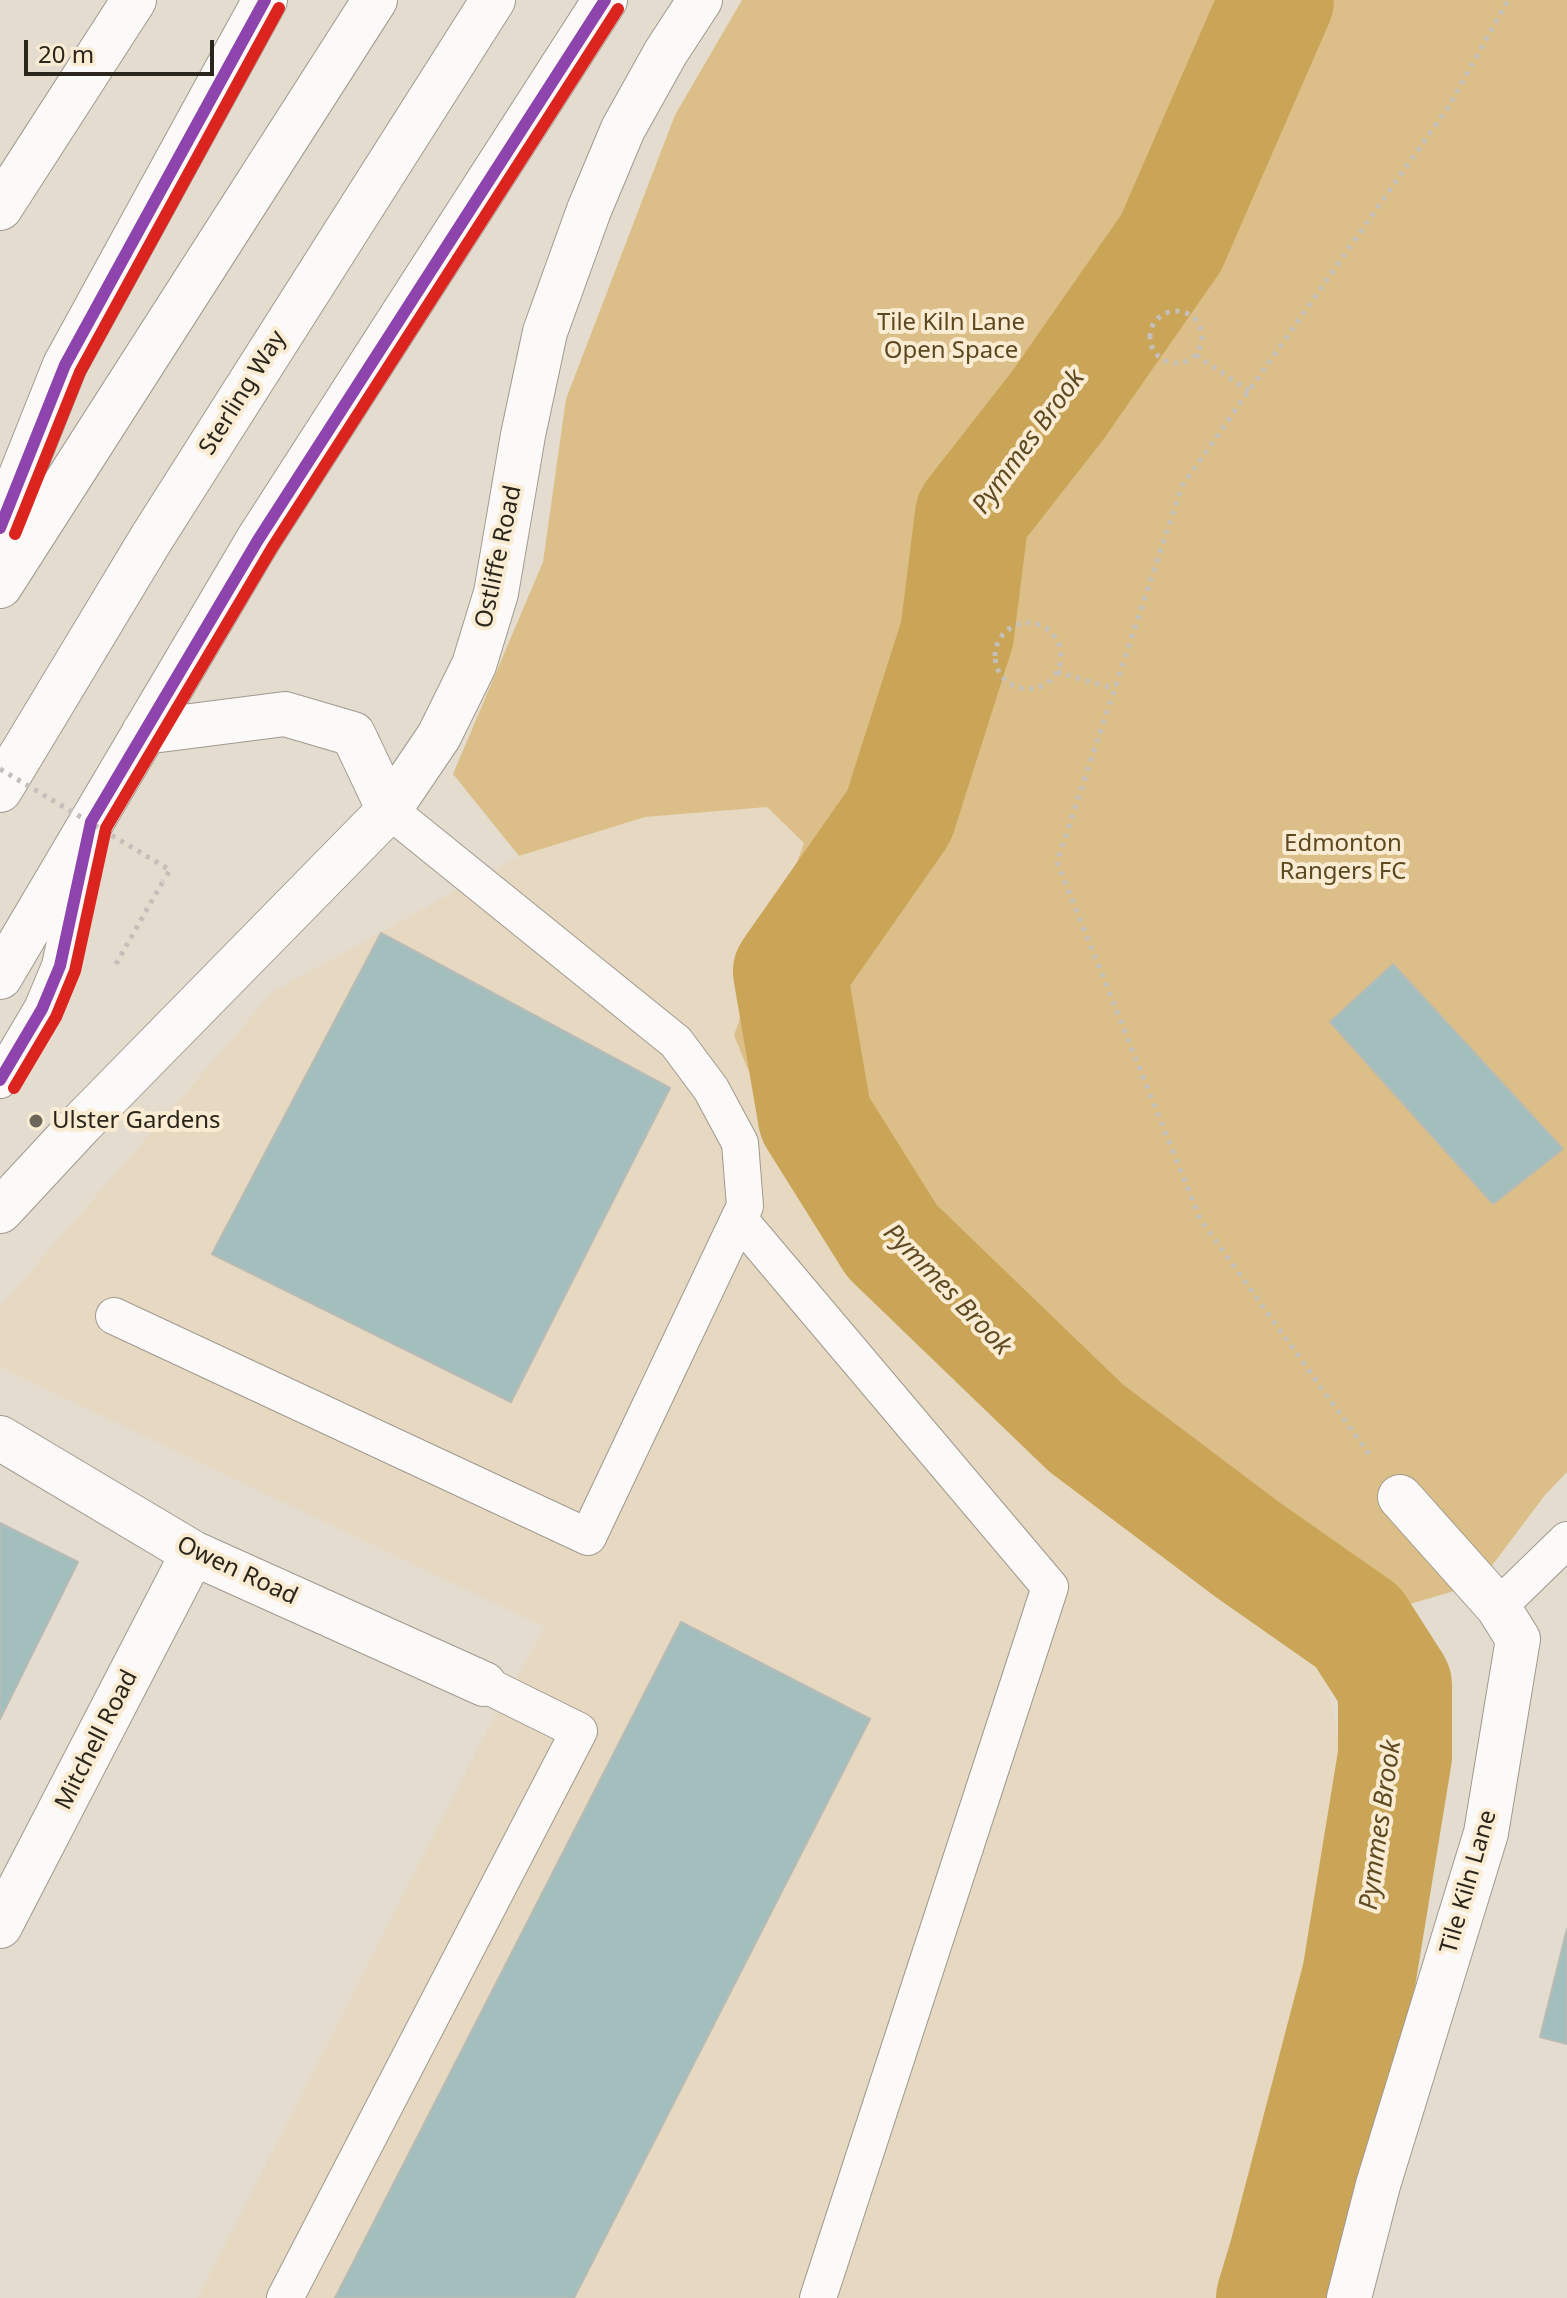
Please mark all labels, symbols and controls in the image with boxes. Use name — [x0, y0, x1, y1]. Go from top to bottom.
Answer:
scale bar — [28, 24, 218, 74]
text: 20 m — [38, 37, 94, 70]
park label: Tile Kiln Lane Open Space — [877, 309, 1025, 365]
street label: Sterling Way — [193, 326, 293, 460]
water label: Pymmes Brook — [966, 364, 1092, 520]
street label: Ostliffe Road — [470, 483, 528, 631]
park label: Edmonton Rangers FC — [1280, 830, 1406, 886]
place label: Ulster Gardens — [52, 1107, 221, 1135]
marker: Ulster Gardens — [27, 1112, 45, 1130]
water label: Pymmes Brook — [876, 1218, 1018, 1362]
street label: Owen Road — [172, 1531, 302, 1611]
street label: Mitchell Road — [49, 1665, 145, 1815]
water label: Pymmes Brook — [1354, 1738, 1408, 1912]
street label: Tile Kiln Lane — [1435, 1807, 1503, 1957]

